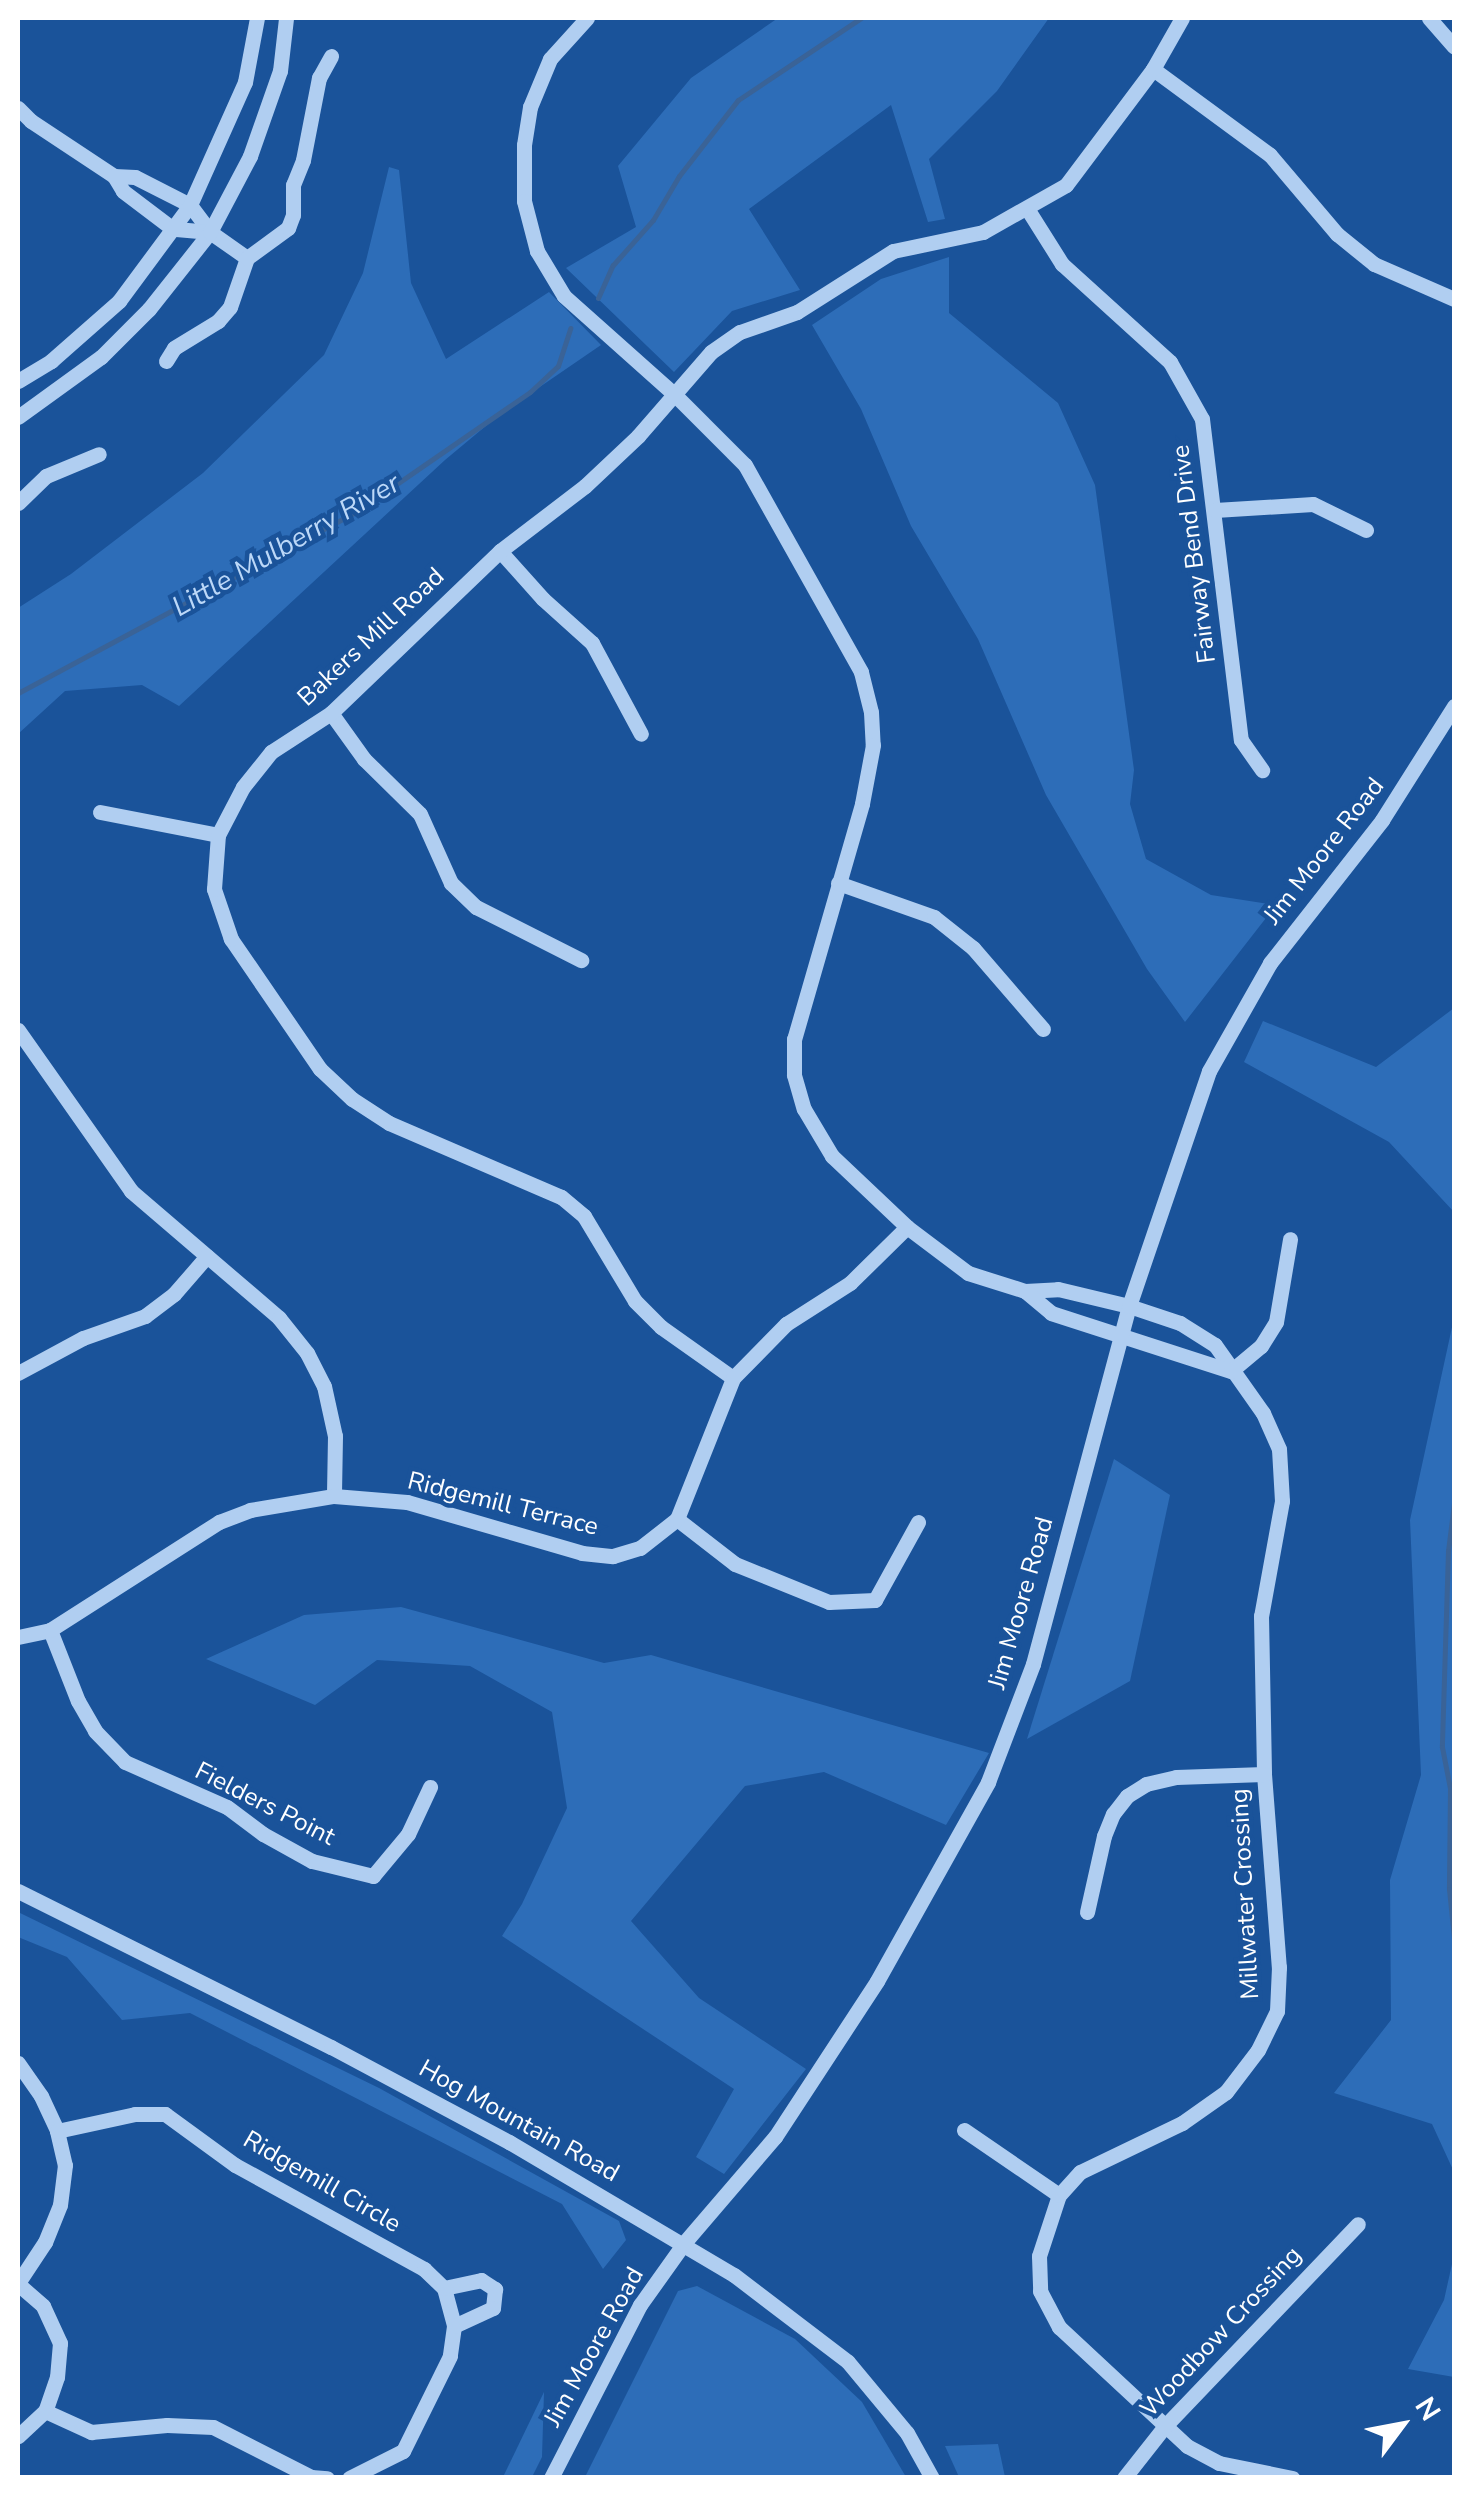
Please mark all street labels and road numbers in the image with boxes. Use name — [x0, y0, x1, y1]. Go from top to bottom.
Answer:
street label: Fairway Bend Drive — [1166, 443, 1222, 665]
street label: Bakers Mill Road — [291, 561, 451, 713]
street label: Jim Moore Road — [1258, 772, 1390, 930]
street label: Ridgemill Terrace — [404, 1466, 602, 1542]
street label: Jim Moore Road — [982, 1514, 1060, 1692]
street label: Fielders Point — [190, 1756, 340, 1852]
street label: Millwater Crossing — [1224, 1788, 1266, 2000]
street label: Hog Mountain Road — [414, 2054, 624, 2188]
street label: Ridgemill Circle — [238, 2125, 406, 2239]
street label: Woodbow Crossing — [1134, 2240, 1308, 2424]
street label: Jim Moore Road — [538, 2262, 650, 2432]

